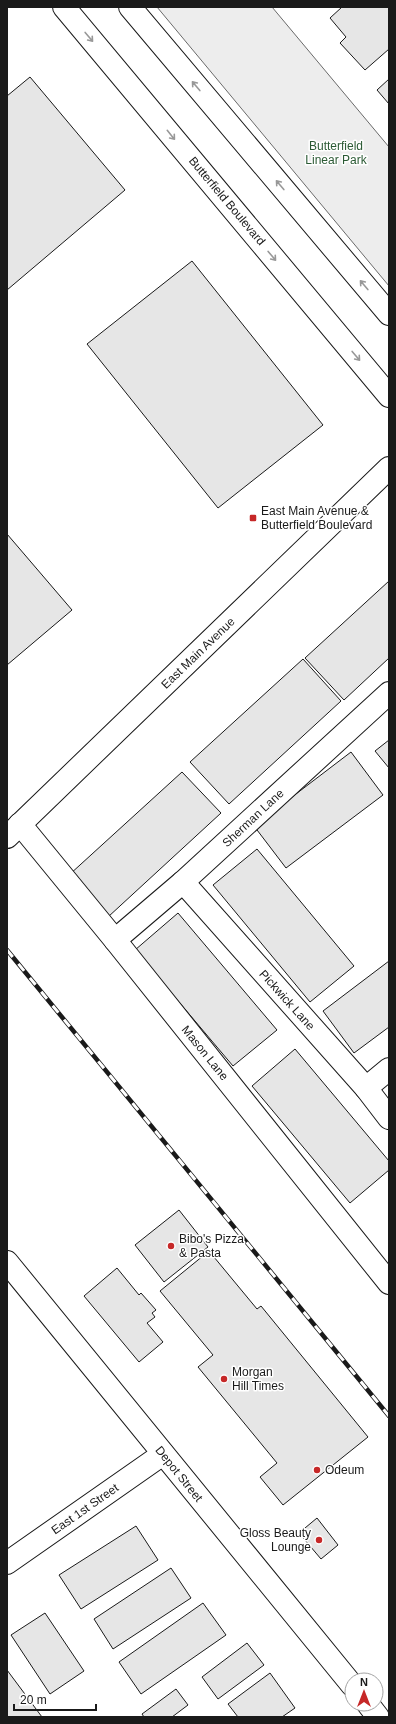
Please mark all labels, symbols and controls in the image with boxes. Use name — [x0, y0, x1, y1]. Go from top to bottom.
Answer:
one-way arrow — [85, 31, 94, 42]
one-way arrow — [192, 80, 201, 91]
one-way arrow — [167, 129, 176, 140]
park label: Butterfield Linear Park — [305, 139, 368, 167]
street label: Butterfield Boulevard — [186, 154, 268, 248]
one-way arrow — [276, 180, 285, 190]
one-way arrow — [268, 251, 277, 262]
one-way arrow — [359, 279, 368, 290]
one-way arrow — [351, 351, 360, 361]
place label: East Main Avenue & Butterfield Boulevard — [261, 504, 372, 532]
marker: East Main Avenue & Butterfield Boulevard — [248, 513, 258, 523]
street label: East Main Avenue — [158, 614, 238, 692]
street label: Sherman Lane — [219, 786, 287, 850]
street label: Pickwick Lane — [256, 967, 318, 1033]
street label: Mason Lane — [179, 1023, 231, 1083]
place label: Bibo's Pizza & Pasta — [179, 1232, 244, 1260]
marker: Bibo's Pizza & Pasta — [166, 1241, 176, 1251]
place label: Morgan Hill Times — [232, 1365, 284, 1393]
marker: Morgan Hill Times — [219, 1374, 229, 1384]
street label: Depot Street — [152, 1443, 206, 1505]
place label: Odeum — [325, 1463, 364, 1477]
marker: Odeum — [312, 1465, 322, 1475]
street label: East 1st Street — [49, 1480, 122, 1537]
place label: Gloss Beauty Lounge — [240, 1526, 311, 1554]
marker: Gloss Beauty Lounge — [314, 1535, 324, 1545]
north arrow — [344, 1672, 384, 1712]
text: N — [360, 1676, 368, 1688]
scale bar — [14, 1686, 96, 1712]
text: 20 m — [20, 1693, 47, 1707]

